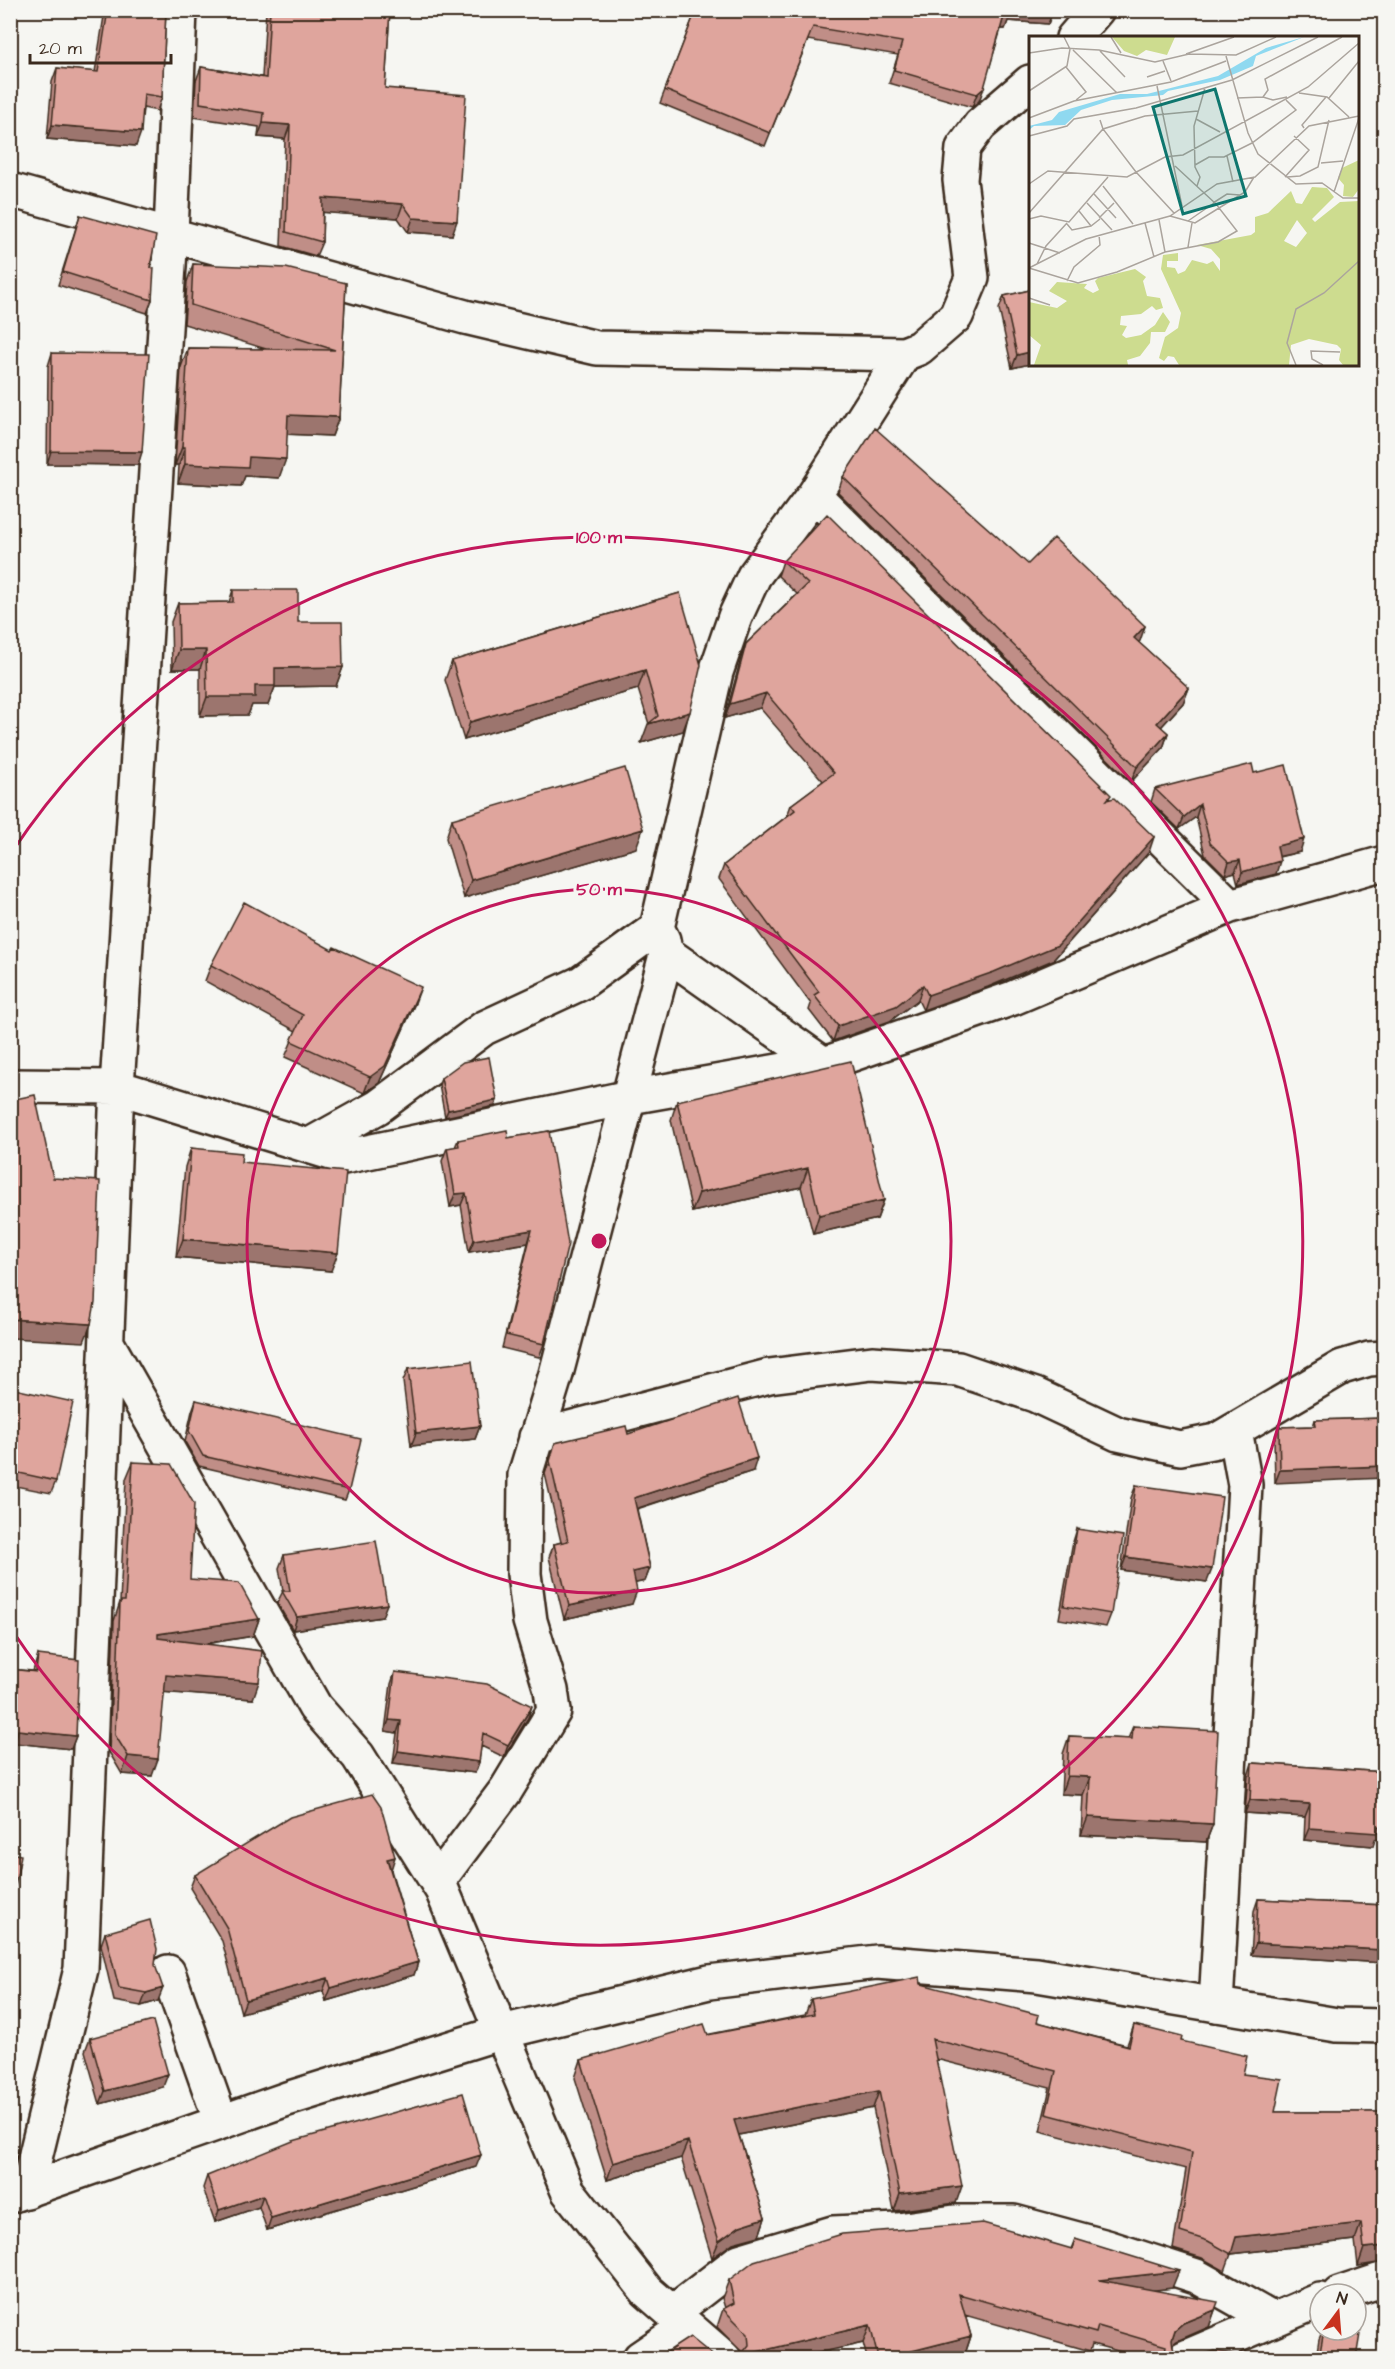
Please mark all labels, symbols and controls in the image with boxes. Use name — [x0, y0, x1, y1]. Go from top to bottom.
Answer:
scale bar — [30, 27, 171, 65]
text: 20 m — [39, 36, 82, 61]
inset map — [1029, 36, 1359, 366]
text: 100 m — [576, 525, 623, 550]
text: 50 m — [576, 877, 623, 902]
centre of rings — [589, 1231, 609, 1251]
north arrow — [1308, 2282, 1368, 2342]
text: N — [1334, 2287, 1350, 2310]

